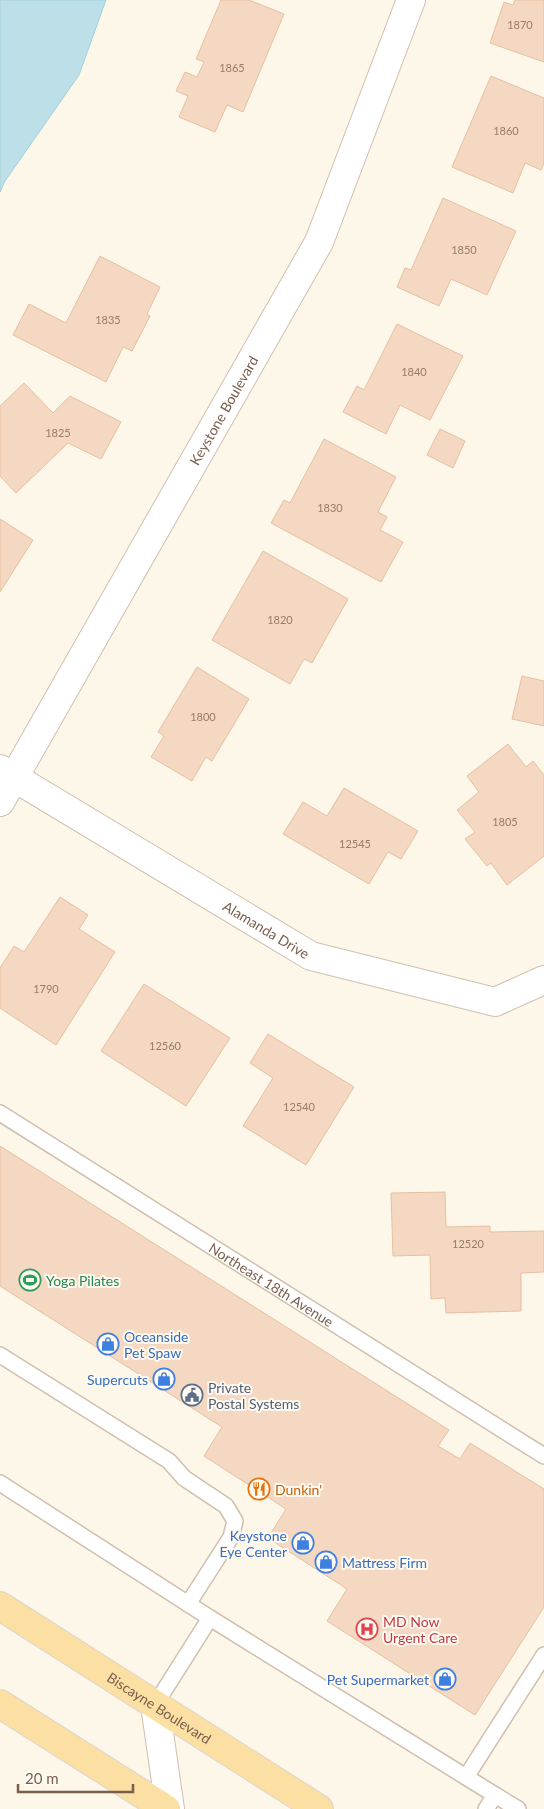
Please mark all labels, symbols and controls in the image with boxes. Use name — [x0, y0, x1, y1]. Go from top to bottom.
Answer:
house number: 1870 — [507, 18, 533, 31]
house number: 1865 — [219, 61, 245, 74]
house number: 1860 — [493, 124, 519, 137]
house number: 1850 — [451, 243, 477, 256]
house number: 1835 — [95, 313, 121, 326]
street label: Keystone Boulevard — [185, 353, 261, 468]
house number: 1840 — [401, 365, 427, 378]
house number: 1825 — [45, 426, 71, 439]
house number: 1830 — [317, 501, 343, 514]
house number: 1820 — [267, 613, 293, 626]
house number: 1800 — [190, 710, 216, 723]
house number: 1805 — [492, 815, 518, 828]
house number: 12545 — [339, 837, 371, 850]
street label: Alamanda Drive — [220, 897, 313, 962]
house number: 1790 — [33, 982, 59, 995]
house number: 12560 — [149, 1039, 182, 1052]
house number: 12540 — [283, 1100, 316, 1113]
house number: 12520 — [452, 1237, 485, 1250]
street label: Northeast 18th Avenue — [206, 1239, 337, 1330]
sports icon: Yoga Pilates — [18, 1268, 42, 1292]
place label: Yoga Pilates — [46, 1272, 119, 1289]
place label: Oceanside Pet Spaw — [124, 1328, 189, 1361]
shop icon: Oceanside Pet Spaw — [96, 1332, 120, 1356]
shop icon: Supercuts — [152, 1367, 176, 1391]
place label: Supercuts — [87, 1371, 148, 1388]
place label: Private Postal Systems — [208, 1379, 299, 1412]
public building icon: Private Postal Systems — [180, 1383, 204, 1407]
restaurant icon: Dunkin' — [247, 1477, 271, 1501]
place label: Dunkin' — [275, 1481, 322, 1498]
place label: Keystone Eye Center — [219, 1527, 287, 1560]
shop icon: Keystone Eye Center — [291, 1531, 315, 1555]
shop icon: Mattress Firm — [314, 1550, 338, 1574]
place label: Mattress Firm — [342, 1554, 427, 1571]
place label: MD Now Urgent Care — [383, 1613, 457, 1646]
hospital icon: MD Now Urgent Care — [355, 1617, 379, 1641]
shop icon: Pet Supermarket — [433, 1667, 457, 1691]
street label: Biscayne Boulevard — [104, 1668, 215, 1747]
place label: Pet Supermarket — [327, 1671, 429, 1688]
scale bar — [18, 1762, 132, 1794]
text: 20 m — [25, 1769, 59, 1787]

